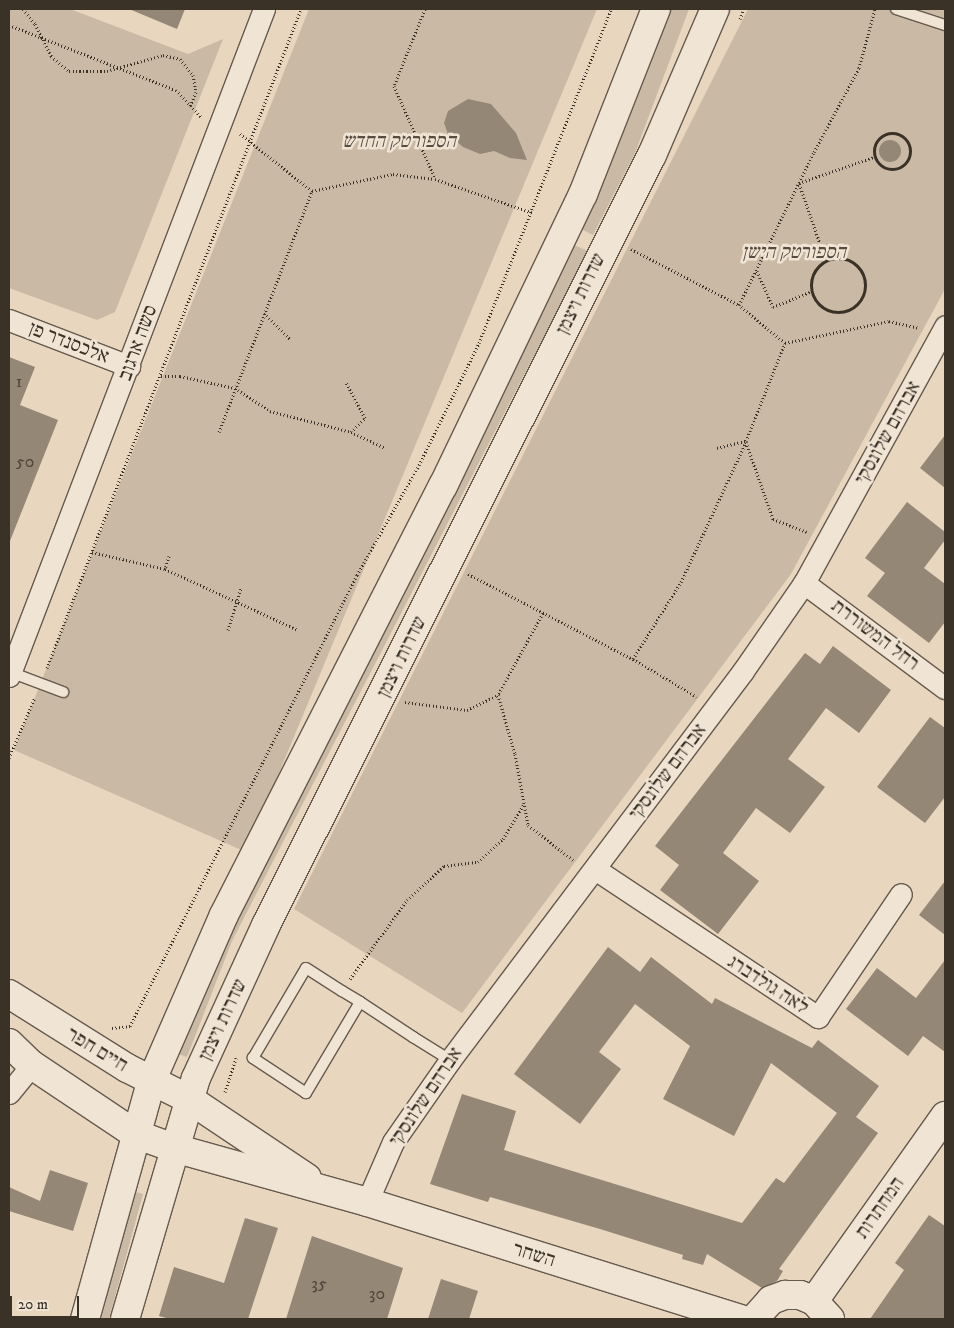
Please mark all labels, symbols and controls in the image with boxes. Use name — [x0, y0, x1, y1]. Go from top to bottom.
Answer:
park label: הספורטק החדש — [342, 129, 456, 153]
park label: הספורטק הישן — [742, 240, 846, 264]
street label: שדרות ויצמן — [551, 249, 611, 339]
street label: סשה ארגוב — [113, 302, 163, 384]
street label: אלכסנדר פן — [25, 317, 113, 369]
house number: 1 — [16, 371, 22, 393]
street label: אברהם שלונסקי — [850, 377, 926, 489]
house number: 50 — [16, 451, 34, 473]
street label: רחל המשוררת — [826, 594, 924, 676]
street label: שדרות ויצמן — [372, 612, 432, 702]
street label: אברהם שלונסקי — [624, 719, 712, 825]
street label: לאה גולדברג — [723, 950, 813, 1020]
street label: שדרות ויצמן — [194, 975, 252, 1065]
street label: חיים חפר — [62, 1022, 132, 1078]
street label: אברהם שלונסקי — [384, 1043, 468, 1151]
street label: המחתרות — [850, 1173, 910, 1243]
street label: השחר — [510, 1237, 558, 1273]
house number: 35 — [311, 1273, 327, 1295]
house number: 30 — [369, 1283, 385, 1305]
scale bar — [12, 1286, 81, 1318]
text: 20 m — [18, 1295, 48, 1314]

